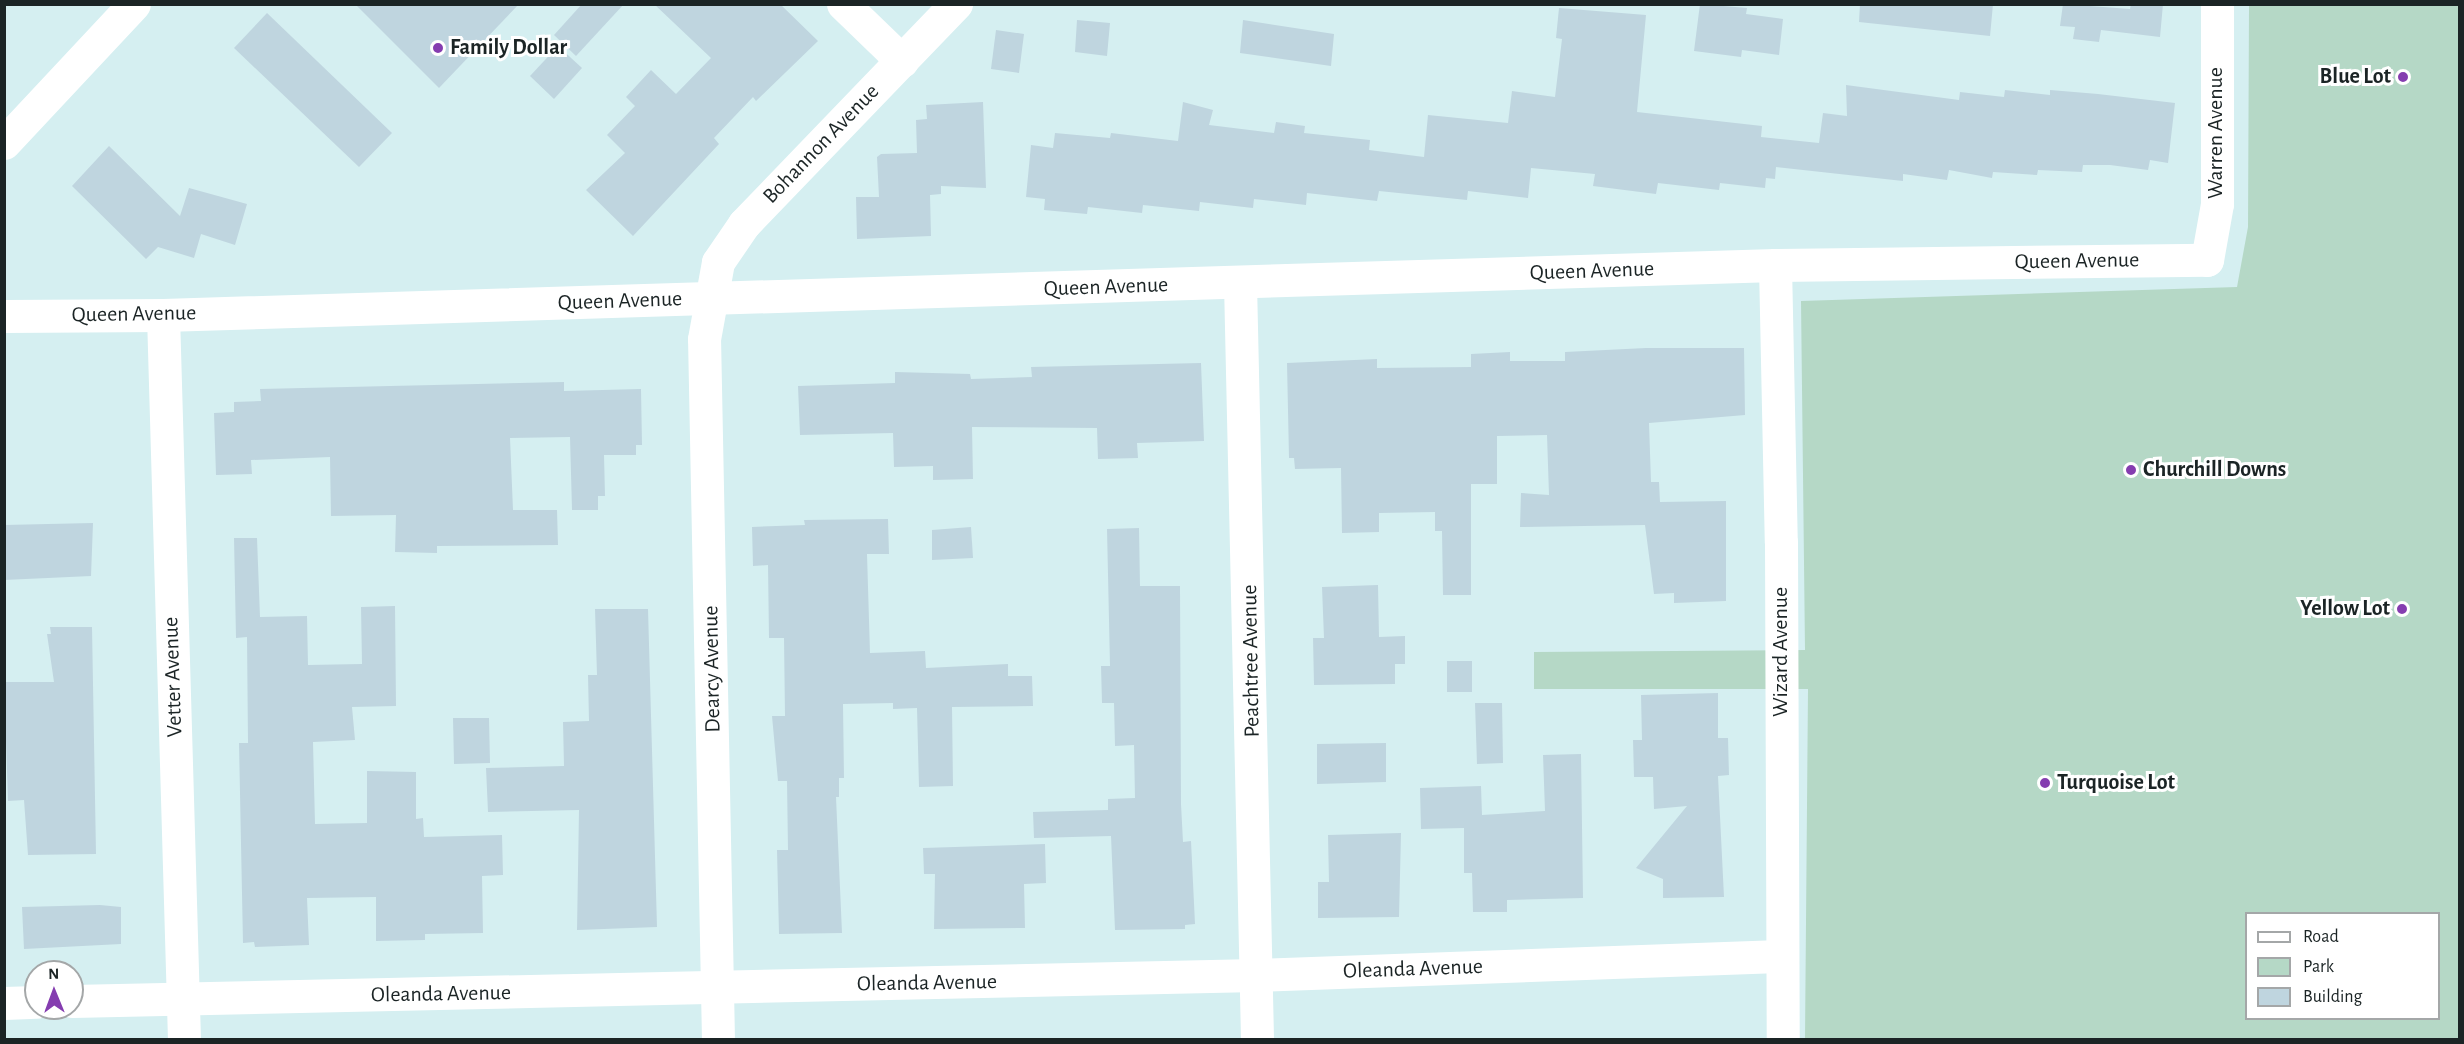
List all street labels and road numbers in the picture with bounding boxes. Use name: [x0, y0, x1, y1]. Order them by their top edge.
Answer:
street label: Warren Avenue: [2203, 67, 2229, 199]
street label: Bohannon Avenue: [757, 79, 885, 209]
street label: Queen Avenue: [2014, 247, 2140, 275]
street label: Queen Avenue: [1529, 256, 1655, 286]
street label: Queen Avenue: [1043, 272, 1169, 302]
street label: Queen Avenue: [557, 286, 683, 316]
street label: Queen Avenue: [71, 300, 197, 328]
street label: Peachtree Avenue: [1236, 584, 1266, 738]
street label: Wizard Avenue: [1768, 587, 1794, 717]
street label: Dearcy Avenue: [698, 605, 726, 733]
street label: Vetter Avenue: [158, 616, 188, 738]
street label: Oleanda Avenue: [1343, 953, 1483, 985]
street label: Oleanda Avenue: [857, 969, 997, 997]
street label: Oleanda Avenue: [371, 980, 511, 1008]

